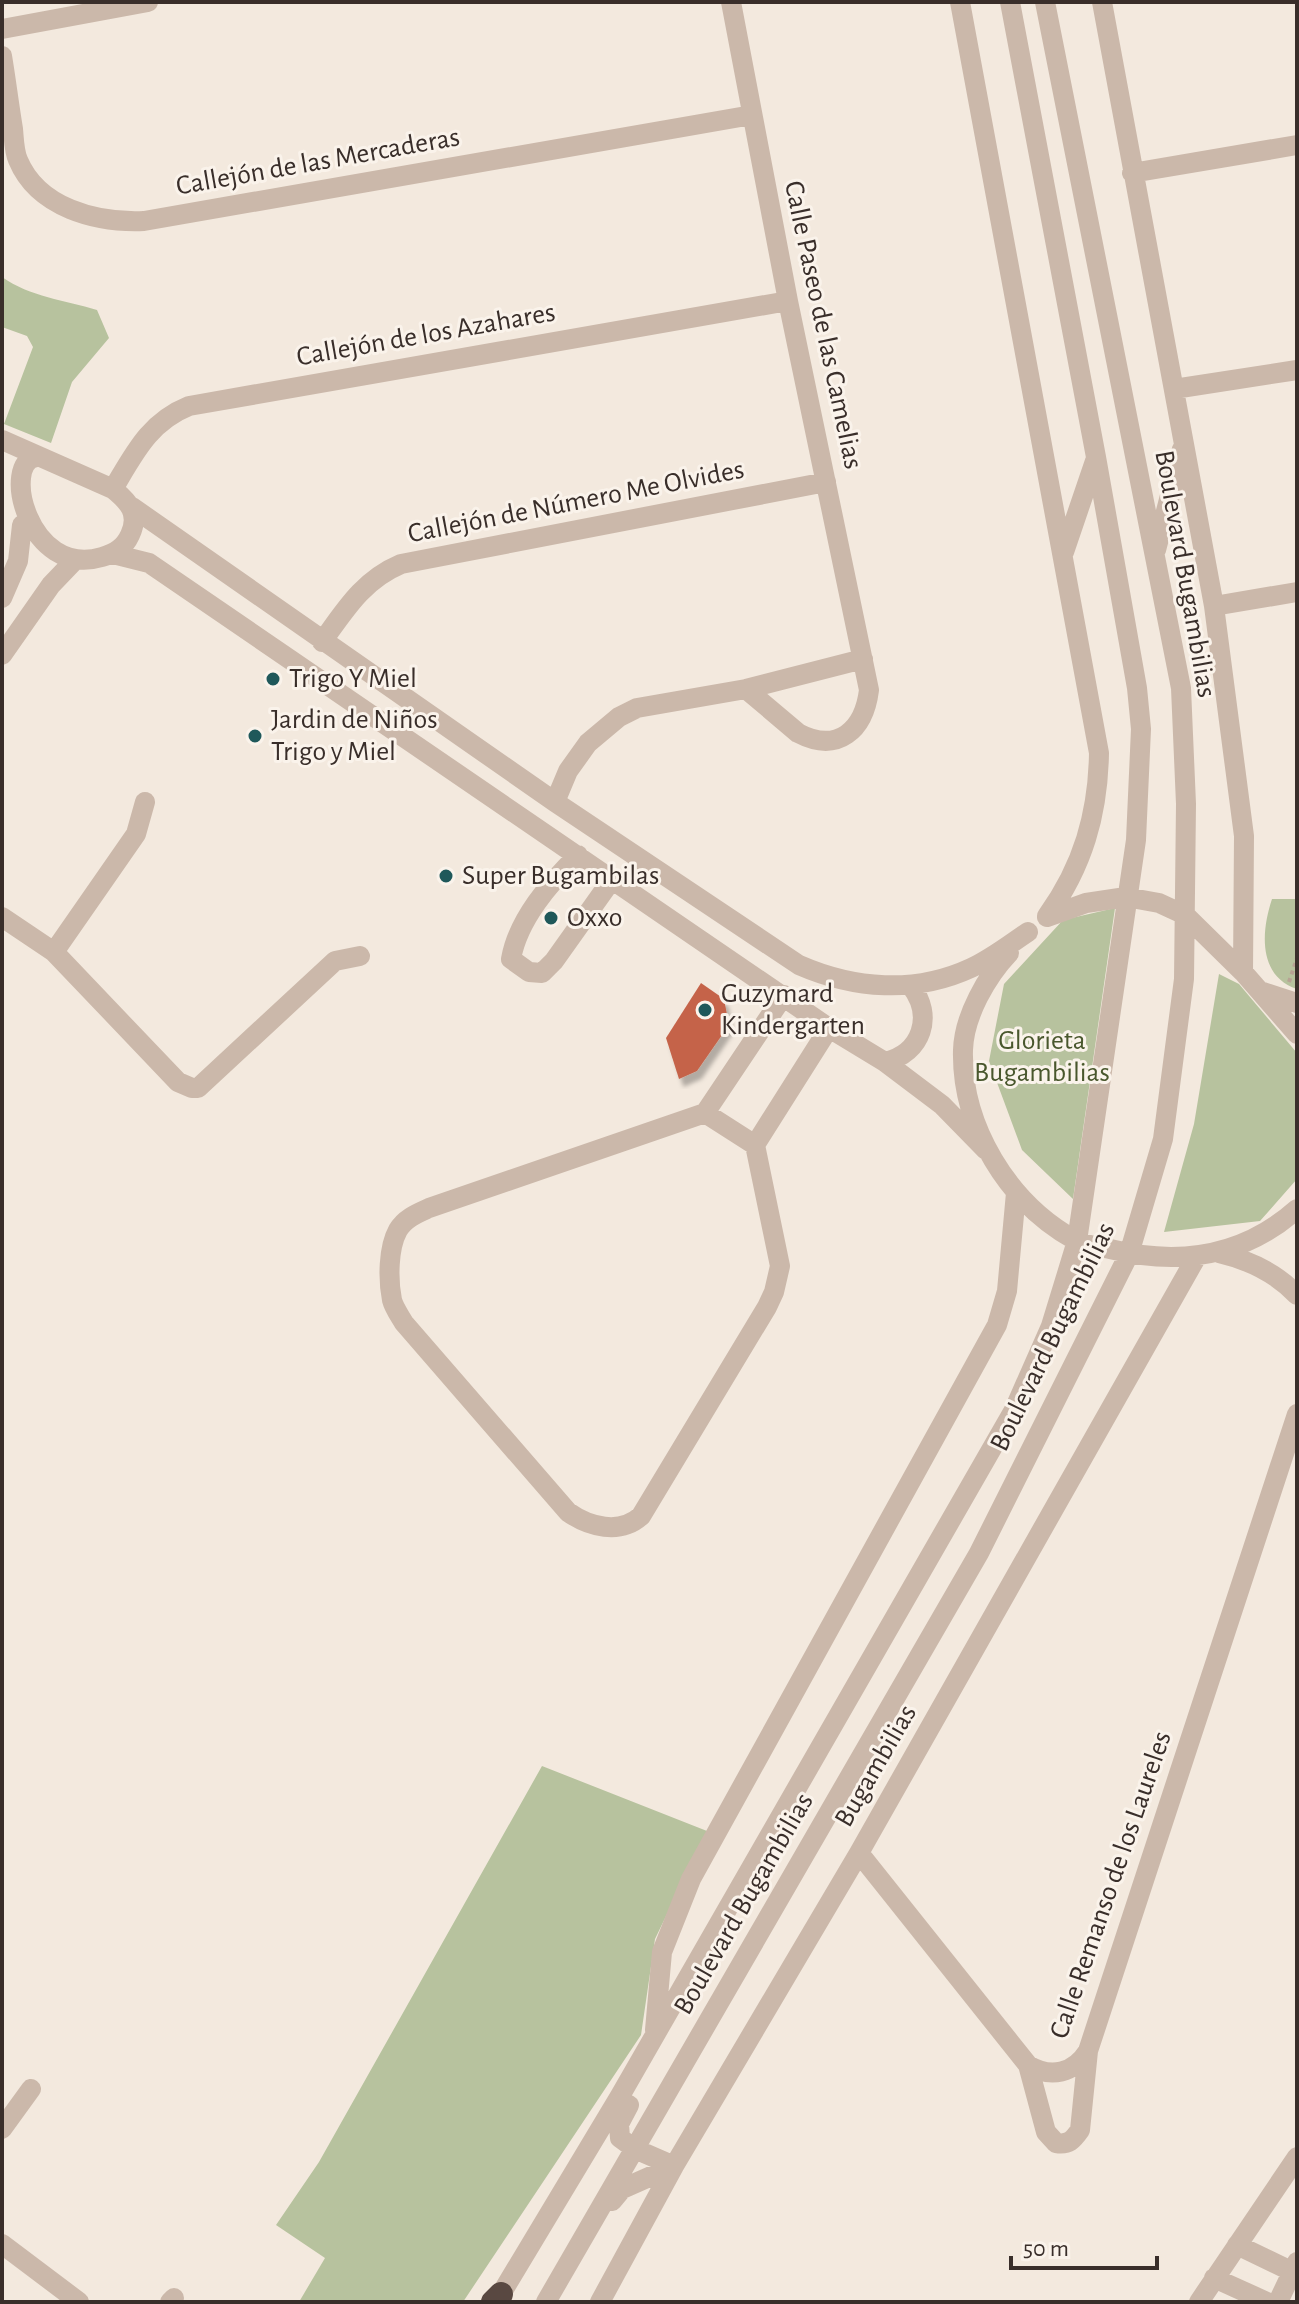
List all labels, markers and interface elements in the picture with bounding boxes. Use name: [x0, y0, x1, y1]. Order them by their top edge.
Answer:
street label: Callejón de las Mercaderas: [174, 123, 462, 201]
street label: Calle Paseo de las Camelias: [779, 178, 867, 472]
street label: Callejón de los Azahares: [295, 298, 557, 372]
street label: Boulevard Bugambilias: [1149, 448, 1221, 700]
street label: Callejón de Número Me Olvides: [406, 456, 746, 548]
place label: Trigo Y Miel: [289, 665, 417, 693]
marker: Trigo Y Miel: [264, 670, 282, 688]
place label: Jardin de Niños Trigo y Miel: [271, 706, 438, 766]
marker: Jardin de Niños Trigo y Miel: [246, 727, 264, 745]
place label: Super Bugambilas: [462, 862, 659, 890]
marker: Super Bugambilas: [437, 867, 455, 885]
place label: Oxxo: [567, 904, 622, 932]
marker: Oxxo: [542, 909, 560, 927]
place label: Guzymard Kindergarten: [721, 980, 865, 1040]
marker: Guzymard Kindergarten: [696, 1001, 714, 1019]
park label: Glorieta Bugambilias: [974, 1027, 1110, 1087]
street label: Boulevard Bugambilias: [985, 1218, 1121, 1456]
street label: Bugambilias: [830, 1700, 922, 1832]
street label: Calle Remanso de los Laureles: [1045, 1728, 1177, 2042]
street label: Boulevard Bugambilias: [669, 1788, 819, 2020]
scale bar: [1011, 2220, 1157, 2270]
text: 50 m: [1023, 2237, 1069, 2261]

